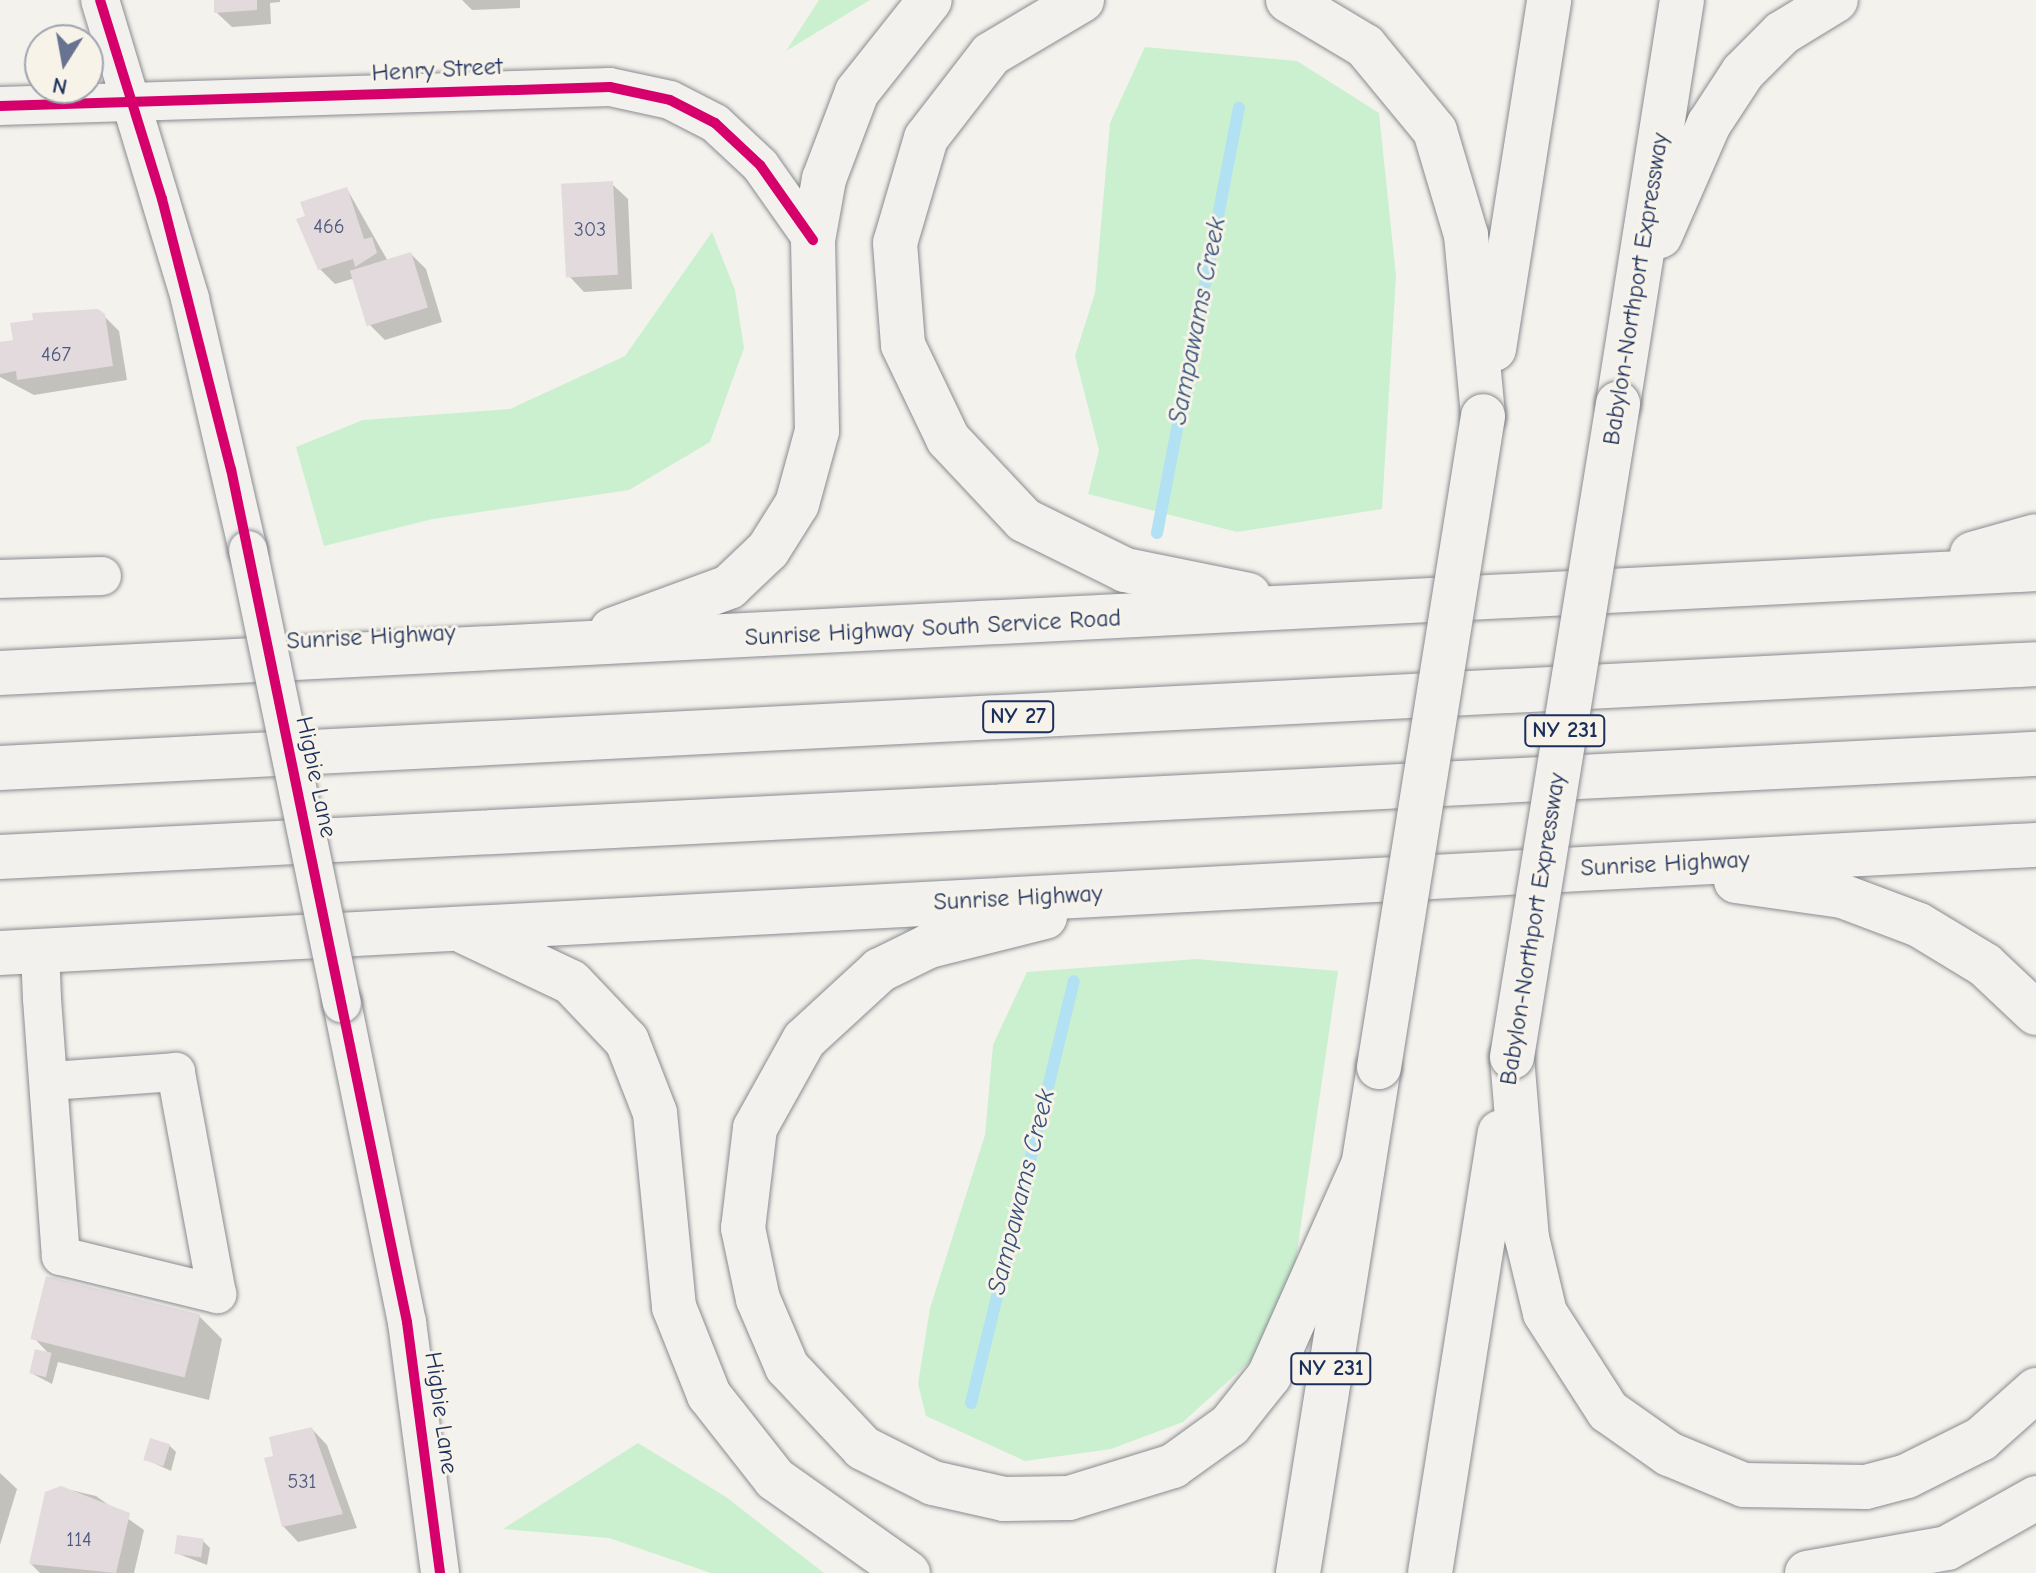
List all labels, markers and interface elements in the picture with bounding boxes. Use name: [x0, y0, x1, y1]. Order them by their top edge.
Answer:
north arrow: [24, 24, 104, 104]
street label: Henry Street: [371, 52, 503, 88]
text: N: [50, 71, 69, 100]
street label: Babylon-Northport Expressway: [1597, 131, 1675, 447]
house number: 466: [313, 214, 345, 238]
water label: Sampawams Creek: [1163, 215, 1233, 427]
house number: 303: [574, 217, 606, 241]
house number: 467: [41, 342, 71, 366]
street label: Sunrise Highway South Service Road: [744, 604, 1122, 652]
street label: Sunrise Highway: [286, 618, 456, 656]
road number: NY 27: [982, 699, 1054, 735]
road number: NY 231: [1523, 713, 1607, 749]
street label: Higbie Lane: [289, 714, 343, 840]
street label: Babylon-Northport Expressway: [1494, 771, 1572, 1087]
street label: Sunrise Highway: [1580, 845, 1750, 883]
street label: Sunrise Highway: [933, 879, 1103, 917]
water label: Sampawams Creek: [981, 1086, 1063, 1298]
street label: Higbie Lane: [418, 1350, 464, 1476]
road number: NY 231: [1289, 1351, 1373, 1387]
house number: 531: [288, 1469, 316, 1493]
house number: 114: [66, 1527, 92, 1551]

